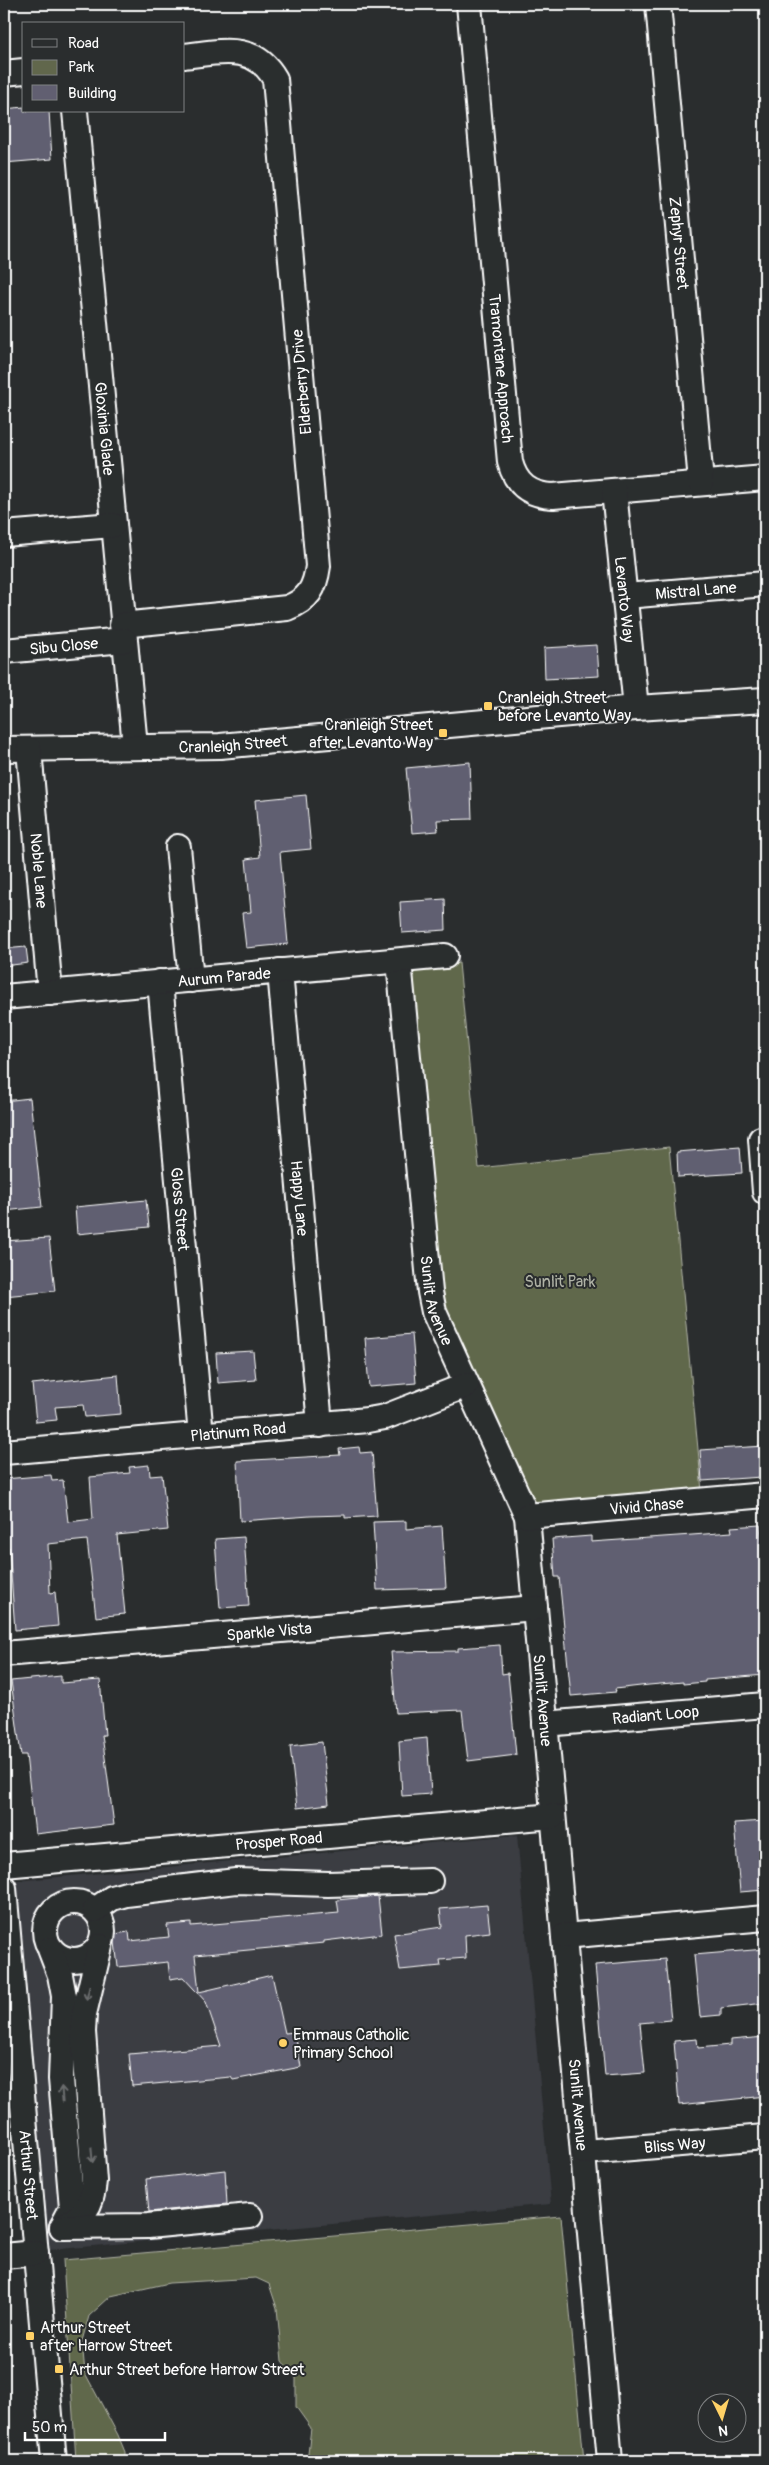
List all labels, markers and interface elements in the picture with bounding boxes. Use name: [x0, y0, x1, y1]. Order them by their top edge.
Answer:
legend: [22, 22, 185, 112]
text: Road: [68, 34, 99, 53]
text: Park: [68, 58, 95, 77]
text: Building: [68, 84, 116, 103]
street label: Zephyr Street: [664, 196, 693, 291]
street label: Tramontane Approach: [484, 293, 517, 444]
street label: Elderberry Drive: [287, 328, 317, 435]
street label: Gloxinia Glade: [90, 381, 118, 476]
street label: Levanto Way: [610, 556, 638, 644]
street label: Mistral Lane: [654, 578, 737, 604]
street label: Sibu Close: [29, 633, 99, 660]
place label: Cranleigh Street before Levanto Way: [498, 688, 631, 726]
marker: Cranleigh Street before Levanto Way: [482, 700, 494, 712]
place label: Cranleigh Street after Levanto Way: [309, 715, 434, 753]
marker: Cranleigh Street after Levanto Way: [437, 727, 449, 739]
street label: Cranleigh Street: [178, 731, 289, 758]
street label: Noble Lane: [25, 832, 52, 909]
street label: Aurum Parade: [177, 963, 272, 992]
street label: Happy Lane: [286, 1159, 312, 1237]
street label: Gloss Street: [166, 1166, 193, 1252]
street label: Sunlit Avenue: [416, 1255, 457, 1349]
park label: Sunlit Park: [524, 1272, 596, 1292]
street label: Platinum Road: [189, 1418, 287, 1447]
street label: Vivid Chase: [609, 1493, 685, 1520]
street label: Sparkle Vista: [226, 1618, 313, 1646]
street label: Sunlit Avenue: [528, 1653, 556, 1747]
street label: Radiant Loop: [611, 1702, 700, 1729]
street label: Prosper Road: [235, 1828, 323, 1855]
one-way arrow: [83, 1985, 92, 2001]
place label: Emmaus Catholic Primary School: [293, 2025, 410, 2063]
marker: Emmaus Catholic Primary School: [277, 2037, 289, 2049]
street label: Sunlit Avenue: [564, 2058, 592, 2152]
one-way arrow: [58, 2086, 67, 2102]
street label: Arthur Street: [14, 2129, 42, 2222]
street label: Bliss Way: [643, 2133, 706, 2158]
one-way arrow: [87, 2147, 96, 2163]
place label: Arthur Street after Harrow Street: [40, 2318, 173, 2356]
marker: Arthur Street after Harrow Street: [24, 2330, 36, 2342]
place label: Arthur Street before Harrow Street: [69, 2360, 305, 2380]
marker: Arthur Street before Harrow Street: [53, 2363, 65, 2375]
north arrow: [696, 2392, 746, 2442]
scale bar: [25, 2410, 165, 2442]
text: 50 m: [32, 2418, 67, 2437]
text: N: [718, 2422, 729, 2439]

